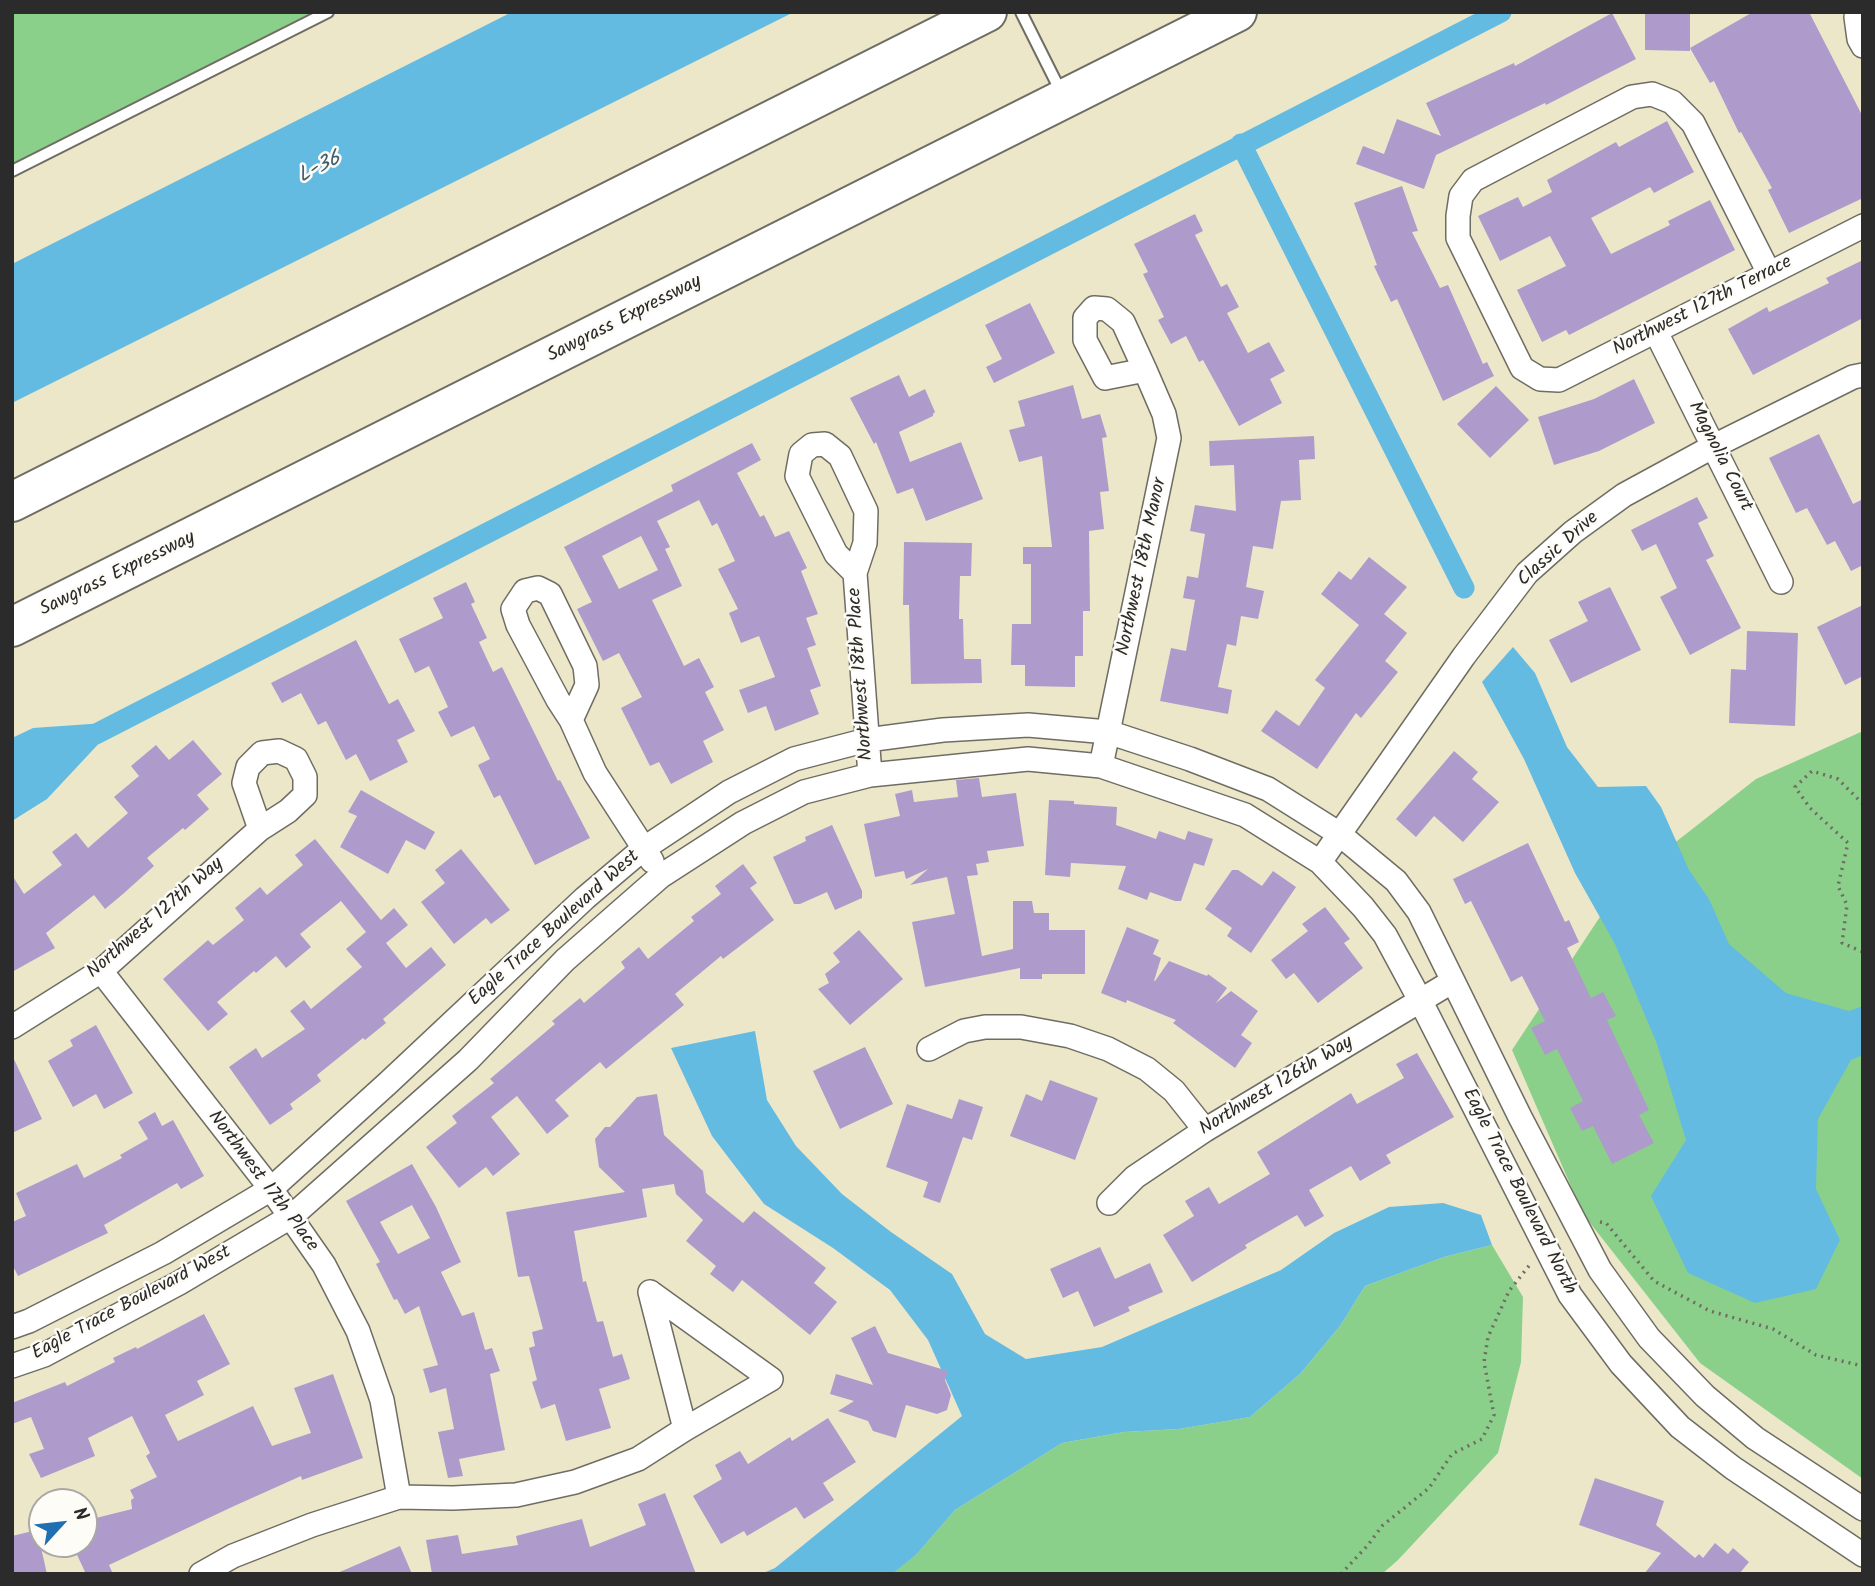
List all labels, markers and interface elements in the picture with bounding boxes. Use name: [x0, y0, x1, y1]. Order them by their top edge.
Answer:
water label: L-36: [294, 148, 346, 190]
street label: Northwest 127th Terrace: [1610, 252, 1796, 362]
street label: Sawgrass Expressway: [544, 271, 706, 369]
street label: Magnolia Court: [1682, 398, 1756, 516]
street label: Northwest 18th Manor: [1113, 476, 1173, 658]
street label: Classic Drive: [1514, 508, 1604, 592]
street label: Sawgrass Expressway: [37, 528, 199, 622]
street label: Northwest 18th Place: [845, 587, 879, 761]
street label: Eagle Trace Boulevard West: [465, 846, 645, 1012]
street label: Northwest 127th Way: [83, 854, 229, 984]
street label: Northwest 126th Way: [1196, 1032, 1358, 1142]
street label: Eagle Trace Boulevard North: [1456, 1085, 1580, 1299]
street label: Northwest 17th Place: [202, 1107, 322, 1257]
street label: Eagle Trace Boulevard West: [29, 1242, 235, 1366]
north arrow: [28, 1488, 98, 1558]
text: N: [64, 1502, 96, 1527]

